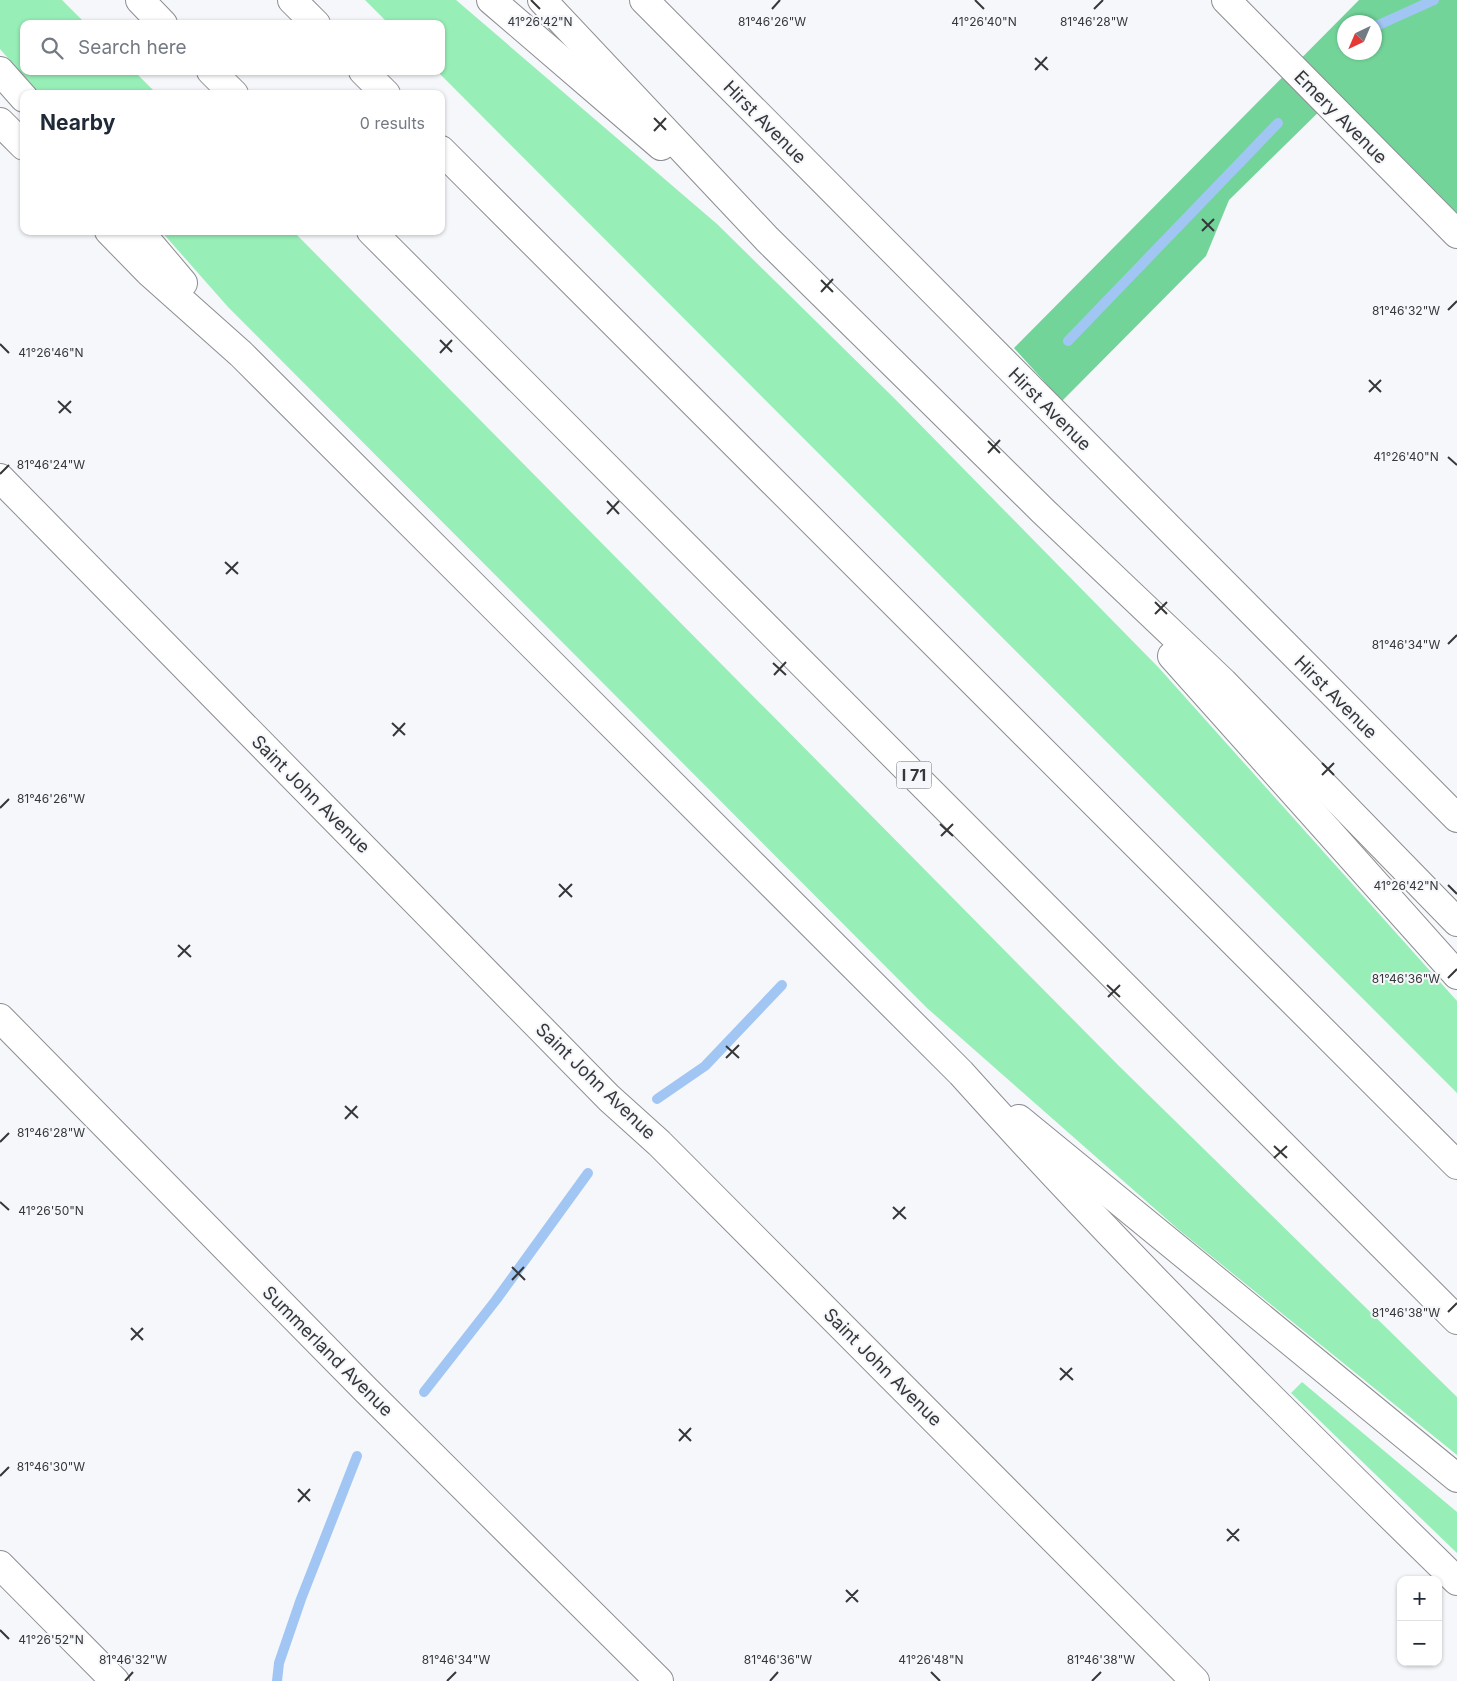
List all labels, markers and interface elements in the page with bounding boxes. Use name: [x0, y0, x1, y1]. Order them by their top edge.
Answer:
text: 41°26'42"N: [507, 14, 573, 29]
text: 81°46'26"W: [738, 14, 806, 29]
text: 41°26'40"N: [951, 14, 1017, 29]
text: 81°46'28"W: [1060, 14, 1128, 29]
north arrow: [1337, 15, 1382, 60]
search box: [20, 20, 445, 75]
icon: search: [38, 34, 66, 62]
text: Search here: [78, 36, 187, 59]
street label: Emery Avenue: [1290, 66, 1392, 168]
street label: Hirst Avenue: [719, 76, 811, 168]
text: Nearby: [40, 110, 115, 135]
text: 0 results: [360, 113, 425, 133]
text: 81°46'32"W: [1372, 303, 1440, 318]
text: 41°26'46"N: [18, 345, 84, 360]
street label: Hirst Avenue: [1004, 363, 1096, 455]
text: 41°26'40"N: [1373, 449, 1439, 464]
text: 81°46'24"W: [17, 457, 85, 472]
text: 81°46'34"W: [1372, 637, 1440, 652]
street label: Hirst Avenue: [1290, 651, 1382, 743]
street label: Saint John Avenue: [248, 731, 374, 857]
road number: I 71: [896, 762, 932, 788]
text: 81°46'26"W: [17, 791, 85, 806]
text: 41°26'42"N: [1373, 878, 1439, 893]
text: 81°46'36"W: [1372, 971, 1440, 986]
street label: Saint John Avenue: [532, 1018, 660, 1144]
text: 81°46'28"W: [17, 1125, 85, 1140]
text: 41°26'50"N: [18, 1203, 84, 1218]
street label: Summerland Avenue: [258, 1281, 398, 1421]
street label: Saint John Avenue: [820, 1304, 946, 1430]
text: 81°46'38"W: [1372, 1305, 1440, 1320]
text: 81°46'30"W: [17, 1459, 85, 1474]
map controls: [1397, 1576, 1442, 1666]
button: +: [1397, 1576, 1442, 1621]
button: −: [1397, 1621, 1442, 1666]
text: 41°26'52"N: [18, 1632, 84, 1647]
text: 81°46'32"W: [99, 1652, 167, 1667]
text: 81°46'34"W: [422, 1652, 490, 1667]
text: 81°46'36"W: [744, 1652, 812, 1667]
text: 41°26'48"N: [898, 1652, 964, 1667]
text: 81°46'38"W: [1067, 1652, 1135, 1667]

